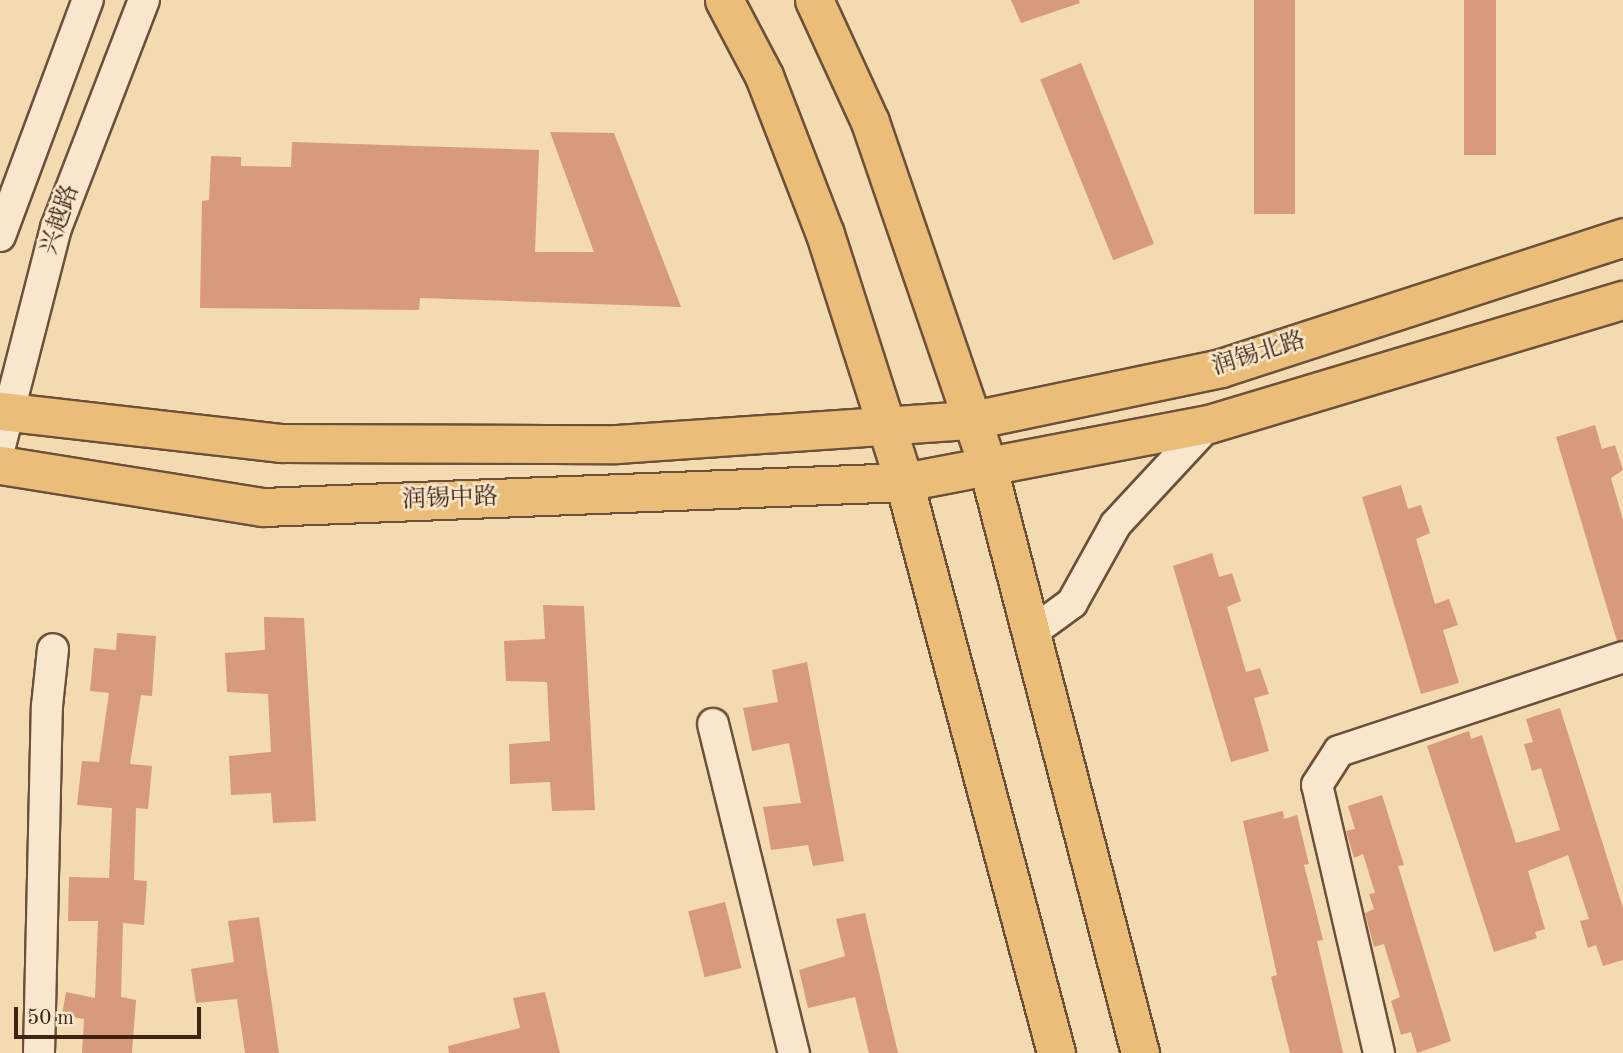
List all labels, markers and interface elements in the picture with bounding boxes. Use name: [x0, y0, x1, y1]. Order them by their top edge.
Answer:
street label: 兴越路: [36, 181, 86, 259]
street label: 润锡北路: [1209, 327, 1309, 383]
street label: 润锡中路: [402, 484, 498, 516]
scale bar: [18, 993, 205, 1038]
text: 50 m: [27, 1008, 74, 1029]

